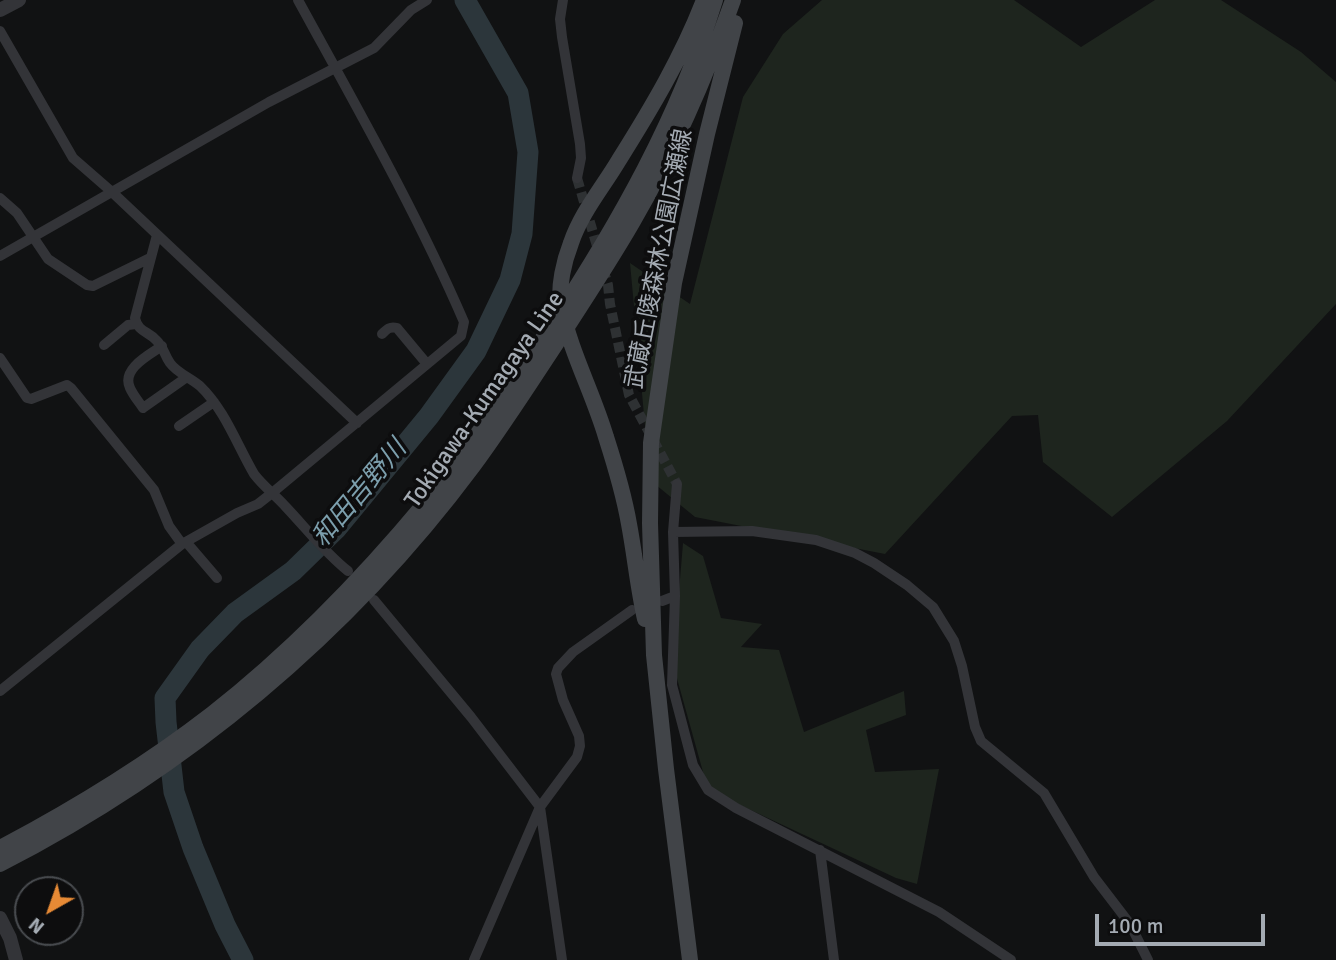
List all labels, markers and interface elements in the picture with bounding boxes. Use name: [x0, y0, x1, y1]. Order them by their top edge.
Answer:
street label: 武蔵丘陵森林公園広瀬線: [621, 127, 699, 391]
street label: Tokigawa-Kumagaya Line: [399, 286, 571, 514]
water label: 和田吉野川: [306, 434, 414, 554]
north arrow: [14, 876, 84, 946]
scale bar: [1098, 900, 1268, 944]
text: N: [24, 912, 50, 939]
text: 100 m: [1108, 913, 1163, 939]

